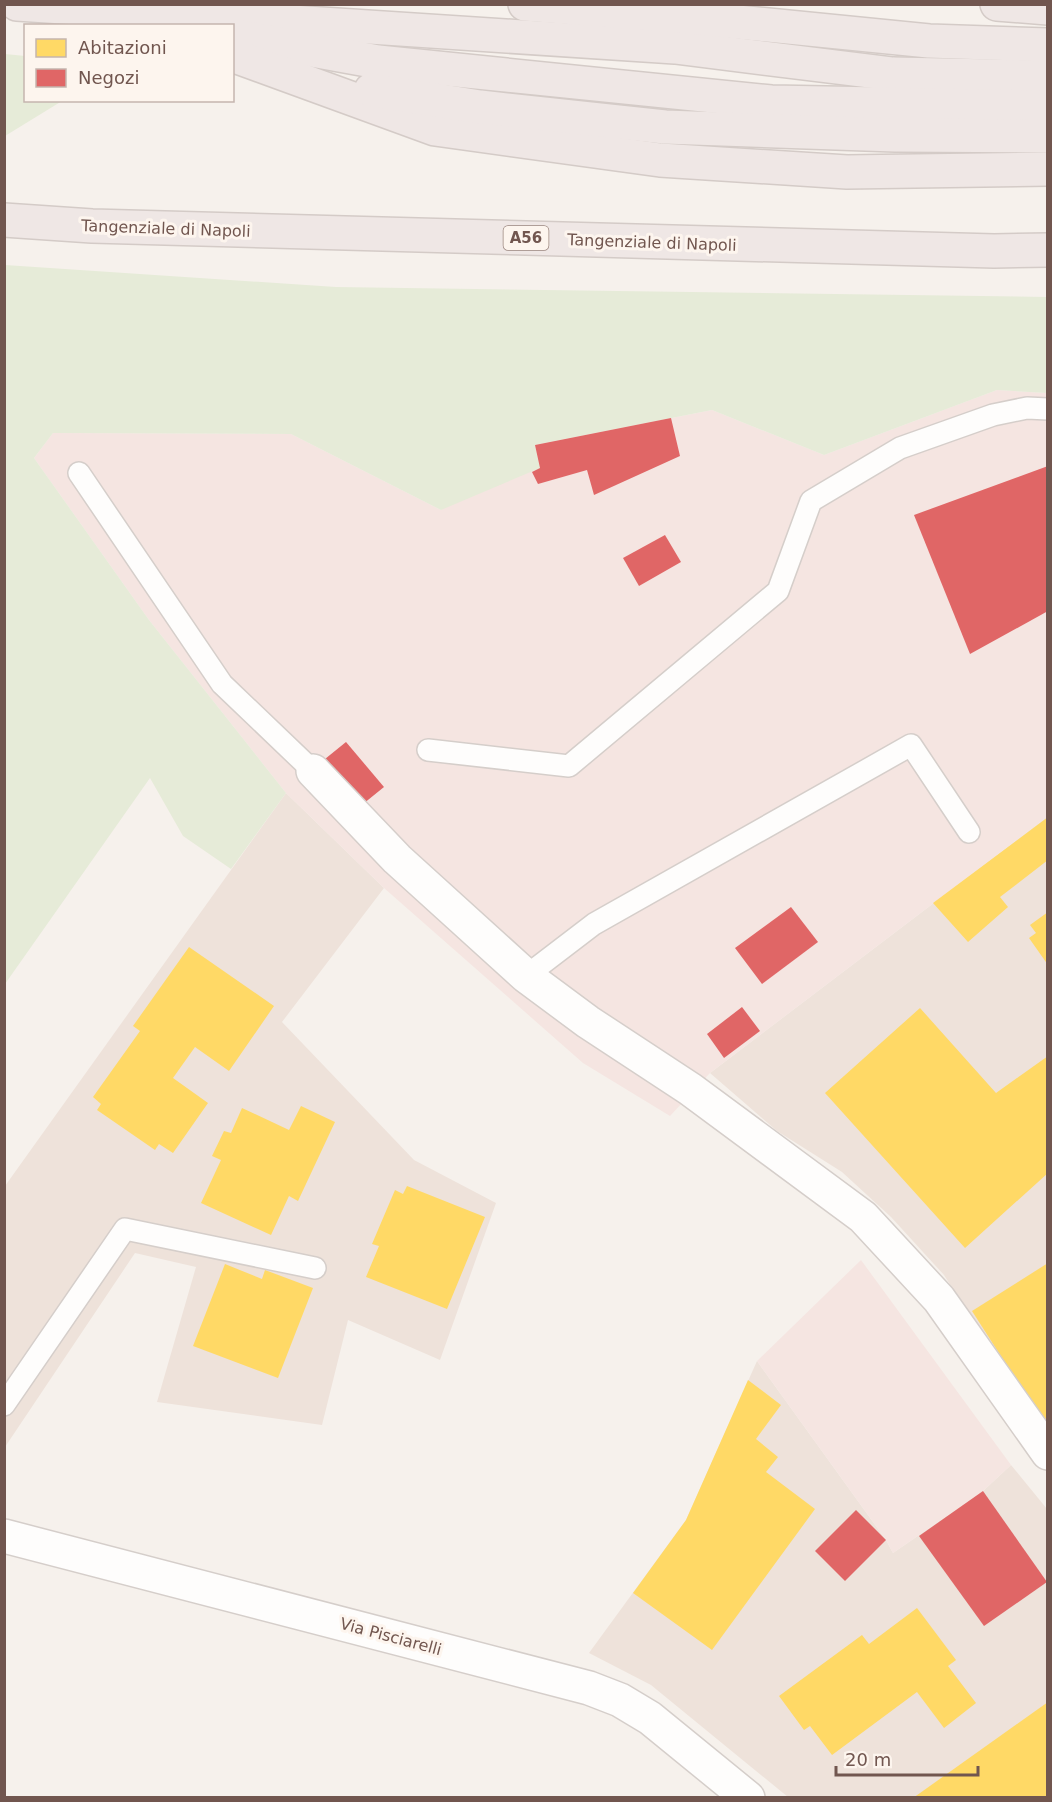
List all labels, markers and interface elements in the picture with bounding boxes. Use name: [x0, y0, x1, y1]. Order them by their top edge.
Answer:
legend: [24, 24, 234, 102]
text: Abitazioni: [78, 37, 167, 58]
text: Negozi: [78, 67, 139, 88]
street label: Tangenziale di Napoli: [80, 216, 251, 241]
road number: A56: [504, 226, 548, 250]
street label: Tangenziale di Napoli: [566, 230, 737, 255]
street label: Via Pisciarelli: [338, 1614, 444, 1659]
scale bar: [836, 1739, 978, 1777]
text: 20 m: [845, 1749, 891, 1770]

